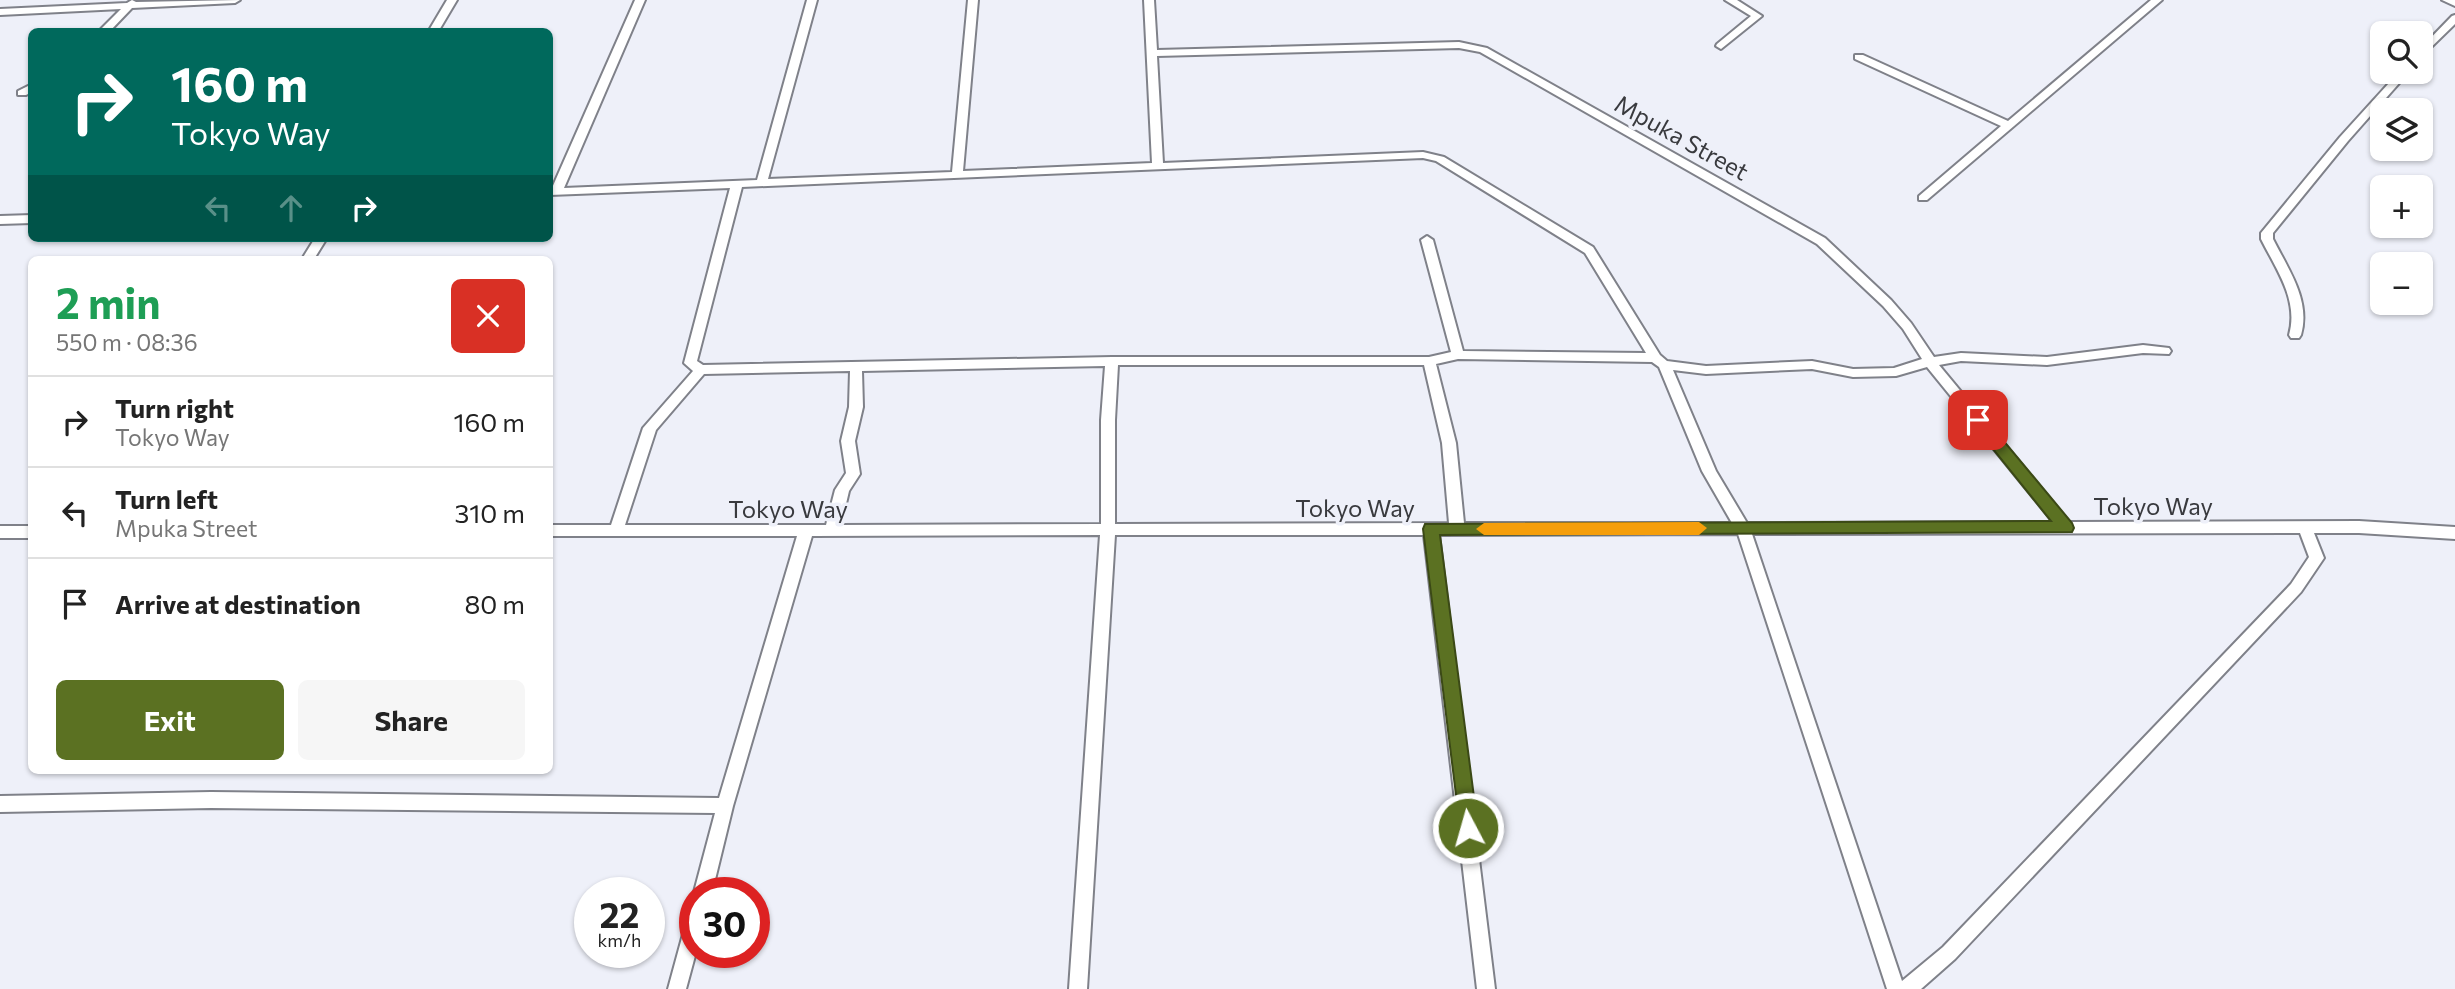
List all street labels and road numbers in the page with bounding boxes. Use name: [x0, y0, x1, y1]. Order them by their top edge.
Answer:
street label: Mpuka Street: [1610, 88, 1754, 186]
street label: Tokyo Way: [2093, 491, 2213, 520]
street label: Tokyo Way: [1295, 493, 1415, 522]
street label: Tokyo Way: [728, 494, 848, 523]

